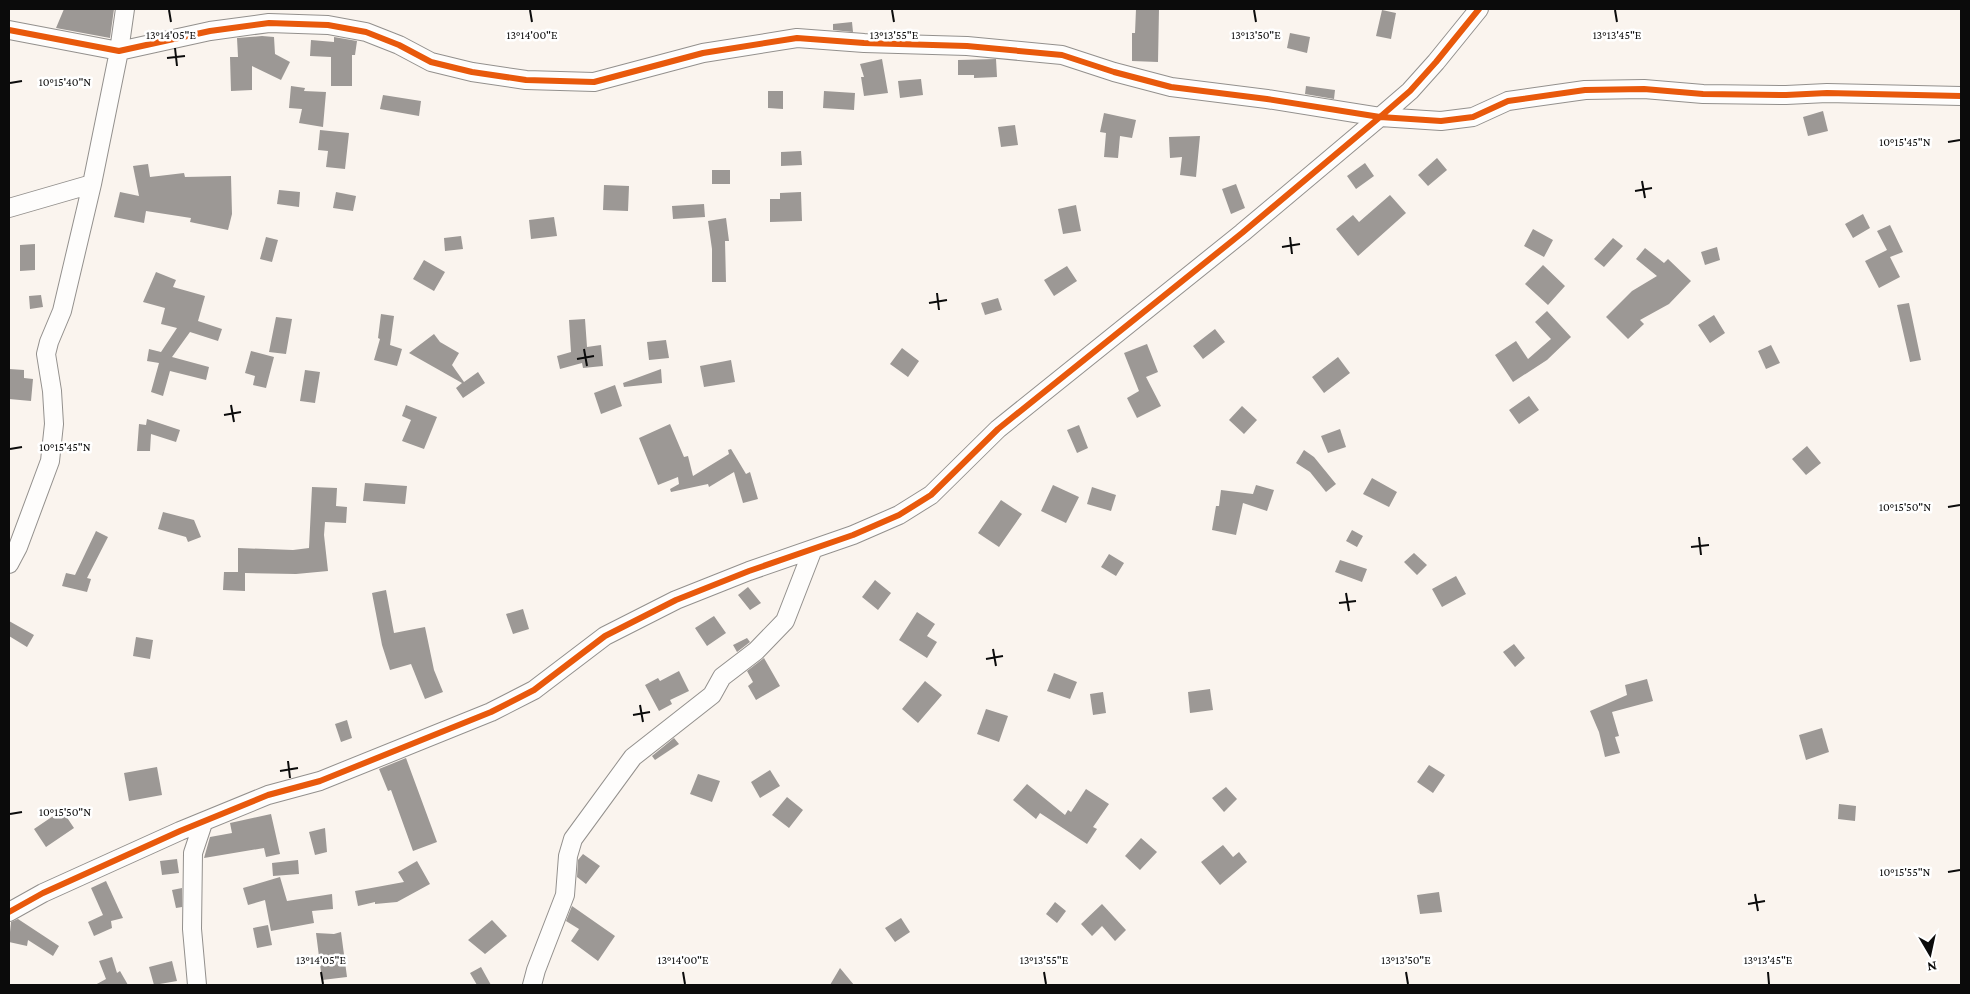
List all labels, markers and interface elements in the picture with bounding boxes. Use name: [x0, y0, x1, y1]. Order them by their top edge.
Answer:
text: 13°14'05"E: [146, 28, 197, 42]
text: 13°14'00"E: [506, 28, 558, 42]
text: 13°13'55"E: [870, 28, 919, 42]
text: 13°13'50"E: [1231, 28, 1281, 42]
text: 13°13'45"E: [1593, 28, 1642, 42]
text: 10°15'40"N: [39, 75, 91, 89]
text: 10°15'45"N: [1879, 135, 1931, 149]
text: 10°15'45"N: [39, 440, 91, 454]
text: 10°15'50"N: [1879, 500, 1931, 514]
text: 10°15'50"N: [39, 805, 91, 819]
text: 10°15'55"N: [1879, 865, 1931, 879]
north arrow: [1905, 929, 1955, 979]
text: 13°14'05"E: [296, 953, 347, 967]
text: 13°14'00"E: [657, 953, 709, 967]
text: 13°13'55"E: [1020, 953, 1069, 967]
text: 13°13'50"E: [1381, 953, 1431, 967]
text: 13°13'45"E: [1744, 953, 1793, 967]
text: N: [1926, 958, 1938, 976]

